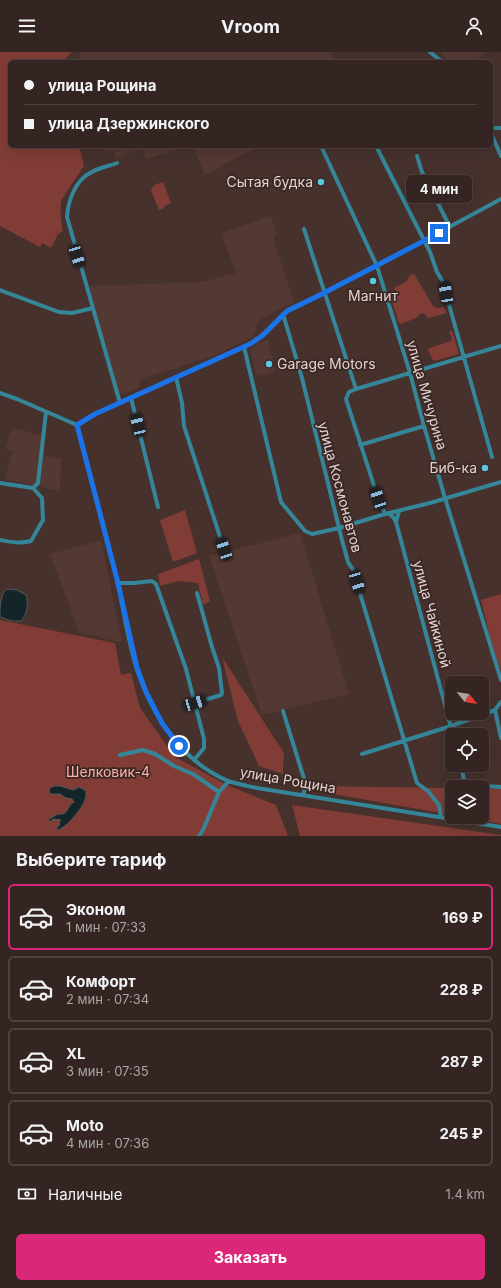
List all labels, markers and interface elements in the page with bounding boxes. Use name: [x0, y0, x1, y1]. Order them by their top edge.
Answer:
icon: menu: [16, 15, 38, 37]
icon: person: [463, 15, 485, 37]
text: Vroom: [221, 16, 280, 37]
text: улица Рощина: [48, 76, 156, 95]
text: улица Дзержинского: [48, 114, 209, 133]
place label: Сытая будка: [227, 173, 313, 190]
callout: 4 мин: [406, 175, 472, 203]
marker: Сытая будка: [316, 177, 326, 187]
text: 4 мин: [420, 181, 458, 197]
route end: [430, 224, 448, 242]
car: [68, 243, 86, 269]
marker: Магнит: [368, 276, 378, 286]
car: [438, 280, 454, 306]
place label: Магнит: [348, 287, 398, 304]
street label: улица Мичурина: [404, 338, 451, 452]
place label: Garage Motors: [277, 355, 376, 372]
marker: Garage Motors: [264, 359, 274, 369]
car: [129, 412, 147, 438]
street label: улица Космонавтов: [315, 420, 366, 554]
place label: Биб-ка: [429, 459, 477, 476]
marker: Биб-ка: [480, 463, 490, 473]
car: [369, 485, 387, 511]
car: [215, 536, 233, 562]
street label: улица Чайкиной: [410, 558, 455, 669]
car: [348, 569, 366, 595]
north arrow: [445, 676, 489, 720]
map controls: [445, 676, 489, 824]
car: [182, 694, 208, 712]
button: locate: [445, 728, 489, 772]
route start: [170, 737, 188, 755]
park label: Шелковик-4: [66, 763, 150, 780]
street label: улица Рощина: [239, 763, 337, 796]
button: layers: [445, 780, 489, 824]
text: Выберите тариф: [16, 849, 167, 870]
icon: car: [18, 899, 54, 935]
text: Эконом: [66, 900, 125, 919]
text: 169 ₽: [442, 908, 483, 927]
text: 1 мин · 07:33: [66, 919, 146, 935]
icon: car: [18, 971, 54, 1007]
text: Комфорт: [66, 972, 136, 991]
text: 228 ₽: [440, 980, 483, 999]
text: 2 мин · 07:34: [66, 991, 149, 1007]
icon: car: [18, 1043, 54, 1079]
text: XL: [66, 1044, 86, 1063]
text: 287 ₽: [440, 1052, 483, 1071]
text: 3 мин · 07:35: [66, 1063, 149, 1079]
icon: car: [18, 1115, 54, 1151]
text: Moto: [66, 1116, 104, 1135]
text: 245 ₽: [439, 1124, 483, 1143]
text: 4 мин · 07:36: [66, 1135, 149, 1151]
icon: cash: [16, 1183, 38, 1205]
text: Наличные: [48, 1185, 122, 1204]
text: 1.4 km: [445, 1186, 485, 1202]
button: Заказать: [16, 1234, 485, 1280]

